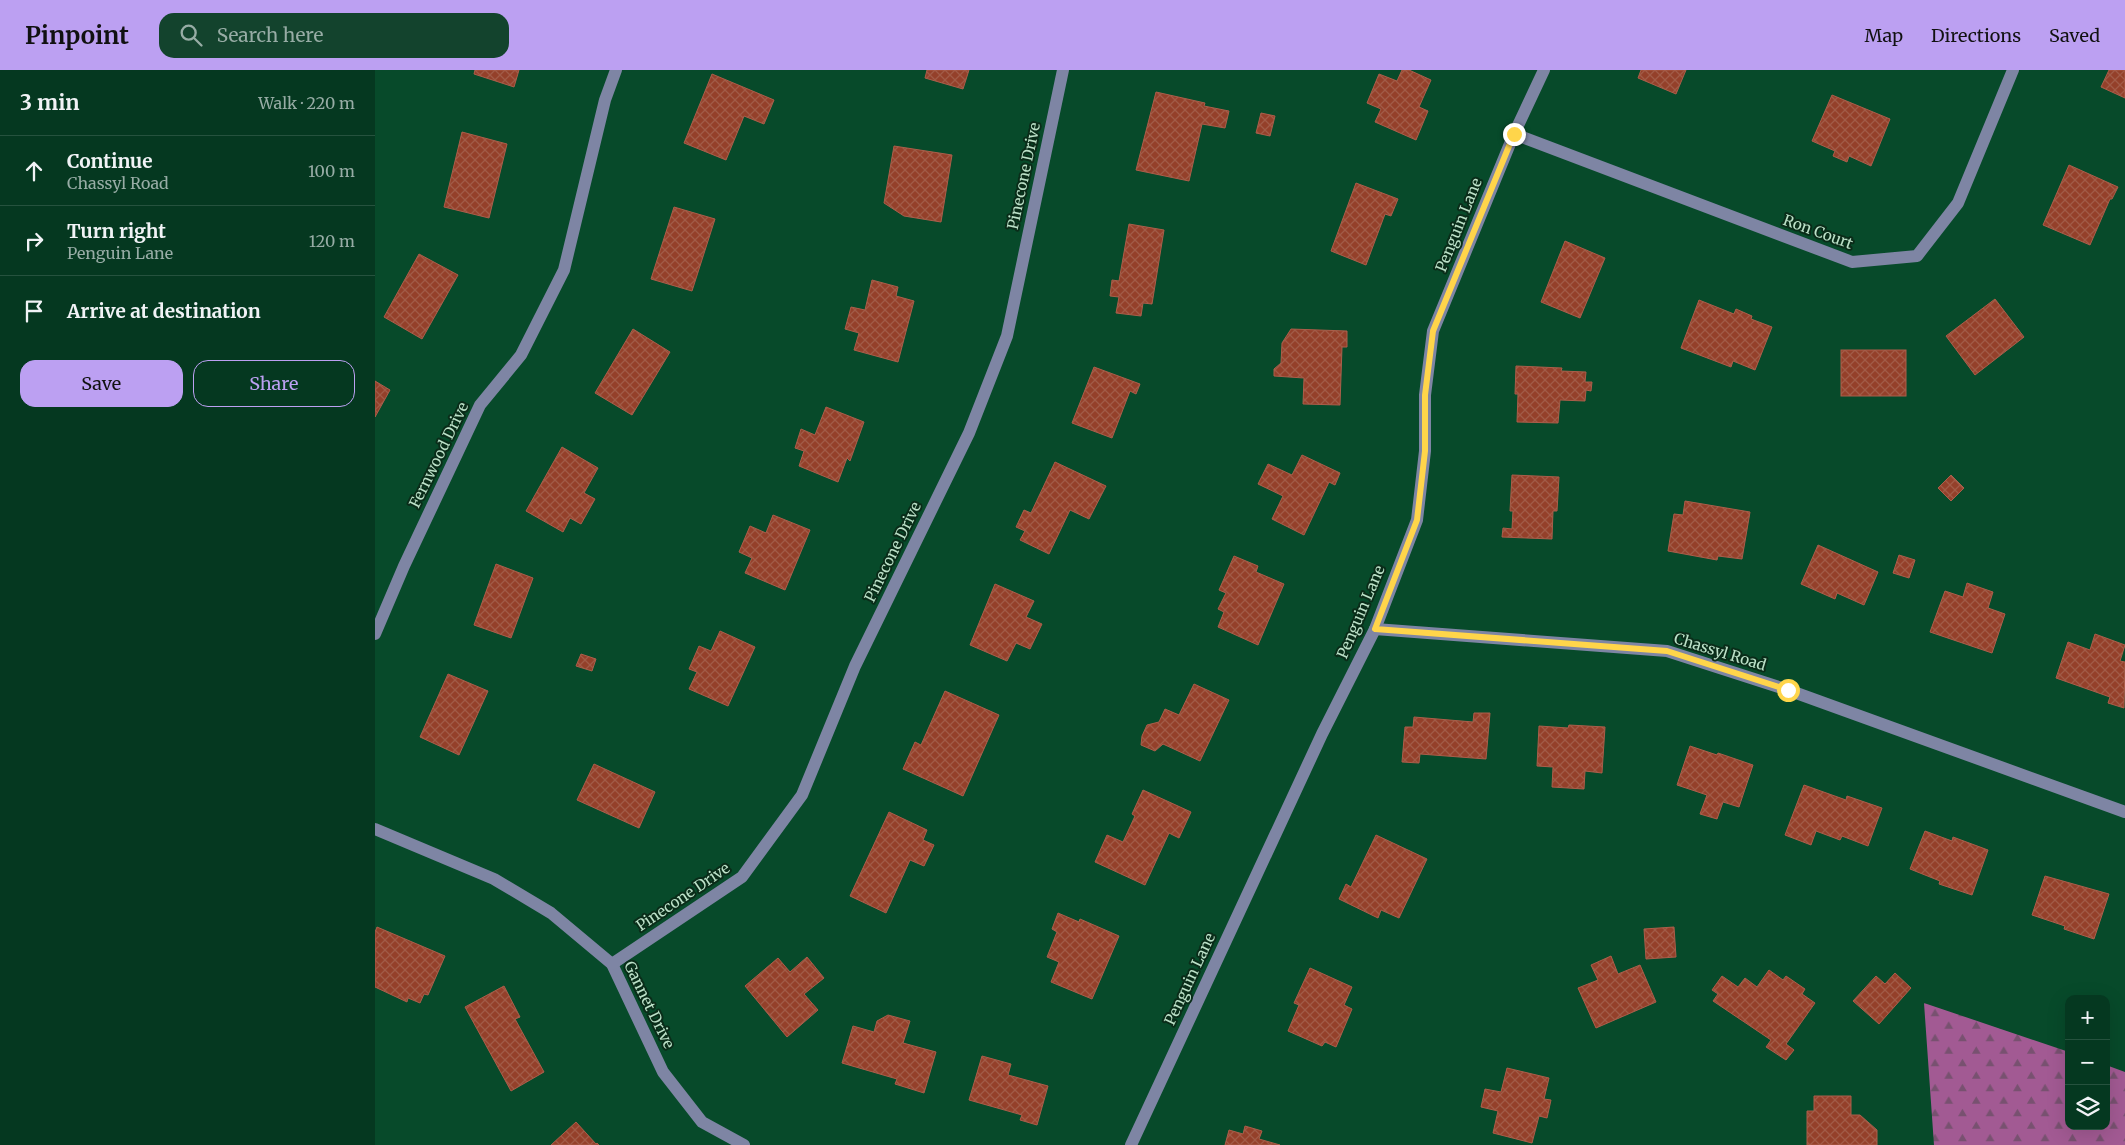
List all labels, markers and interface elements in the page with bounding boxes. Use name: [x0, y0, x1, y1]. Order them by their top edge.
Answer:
search box: [159, 13, 509, 58]
text: Pinpoint: [25, 20, 129, 51]
icon: search: [177, 21, 205, 49]
text: Search here: [217, 23, 323, 47]
text: Map: [1865, 24, 1903, 47]
text: Directions: [1931, 24, 2021, 47]
text: Saved: [2049, 24, 2100, 47]
text: 3 min: [20, 89, 79, 116]
text: Walk · 220 m: [258, 93, 355, 113]
street label: Pinecone Drive: [1003, 120, 1044, 231]
route end: [1503, 123, 1526, 146]
text: Continue: [67, 149, 153, 173]
icon: ahead: [20, 157, 48, 185]
text: 100 m: [308, 161, 355, 181]
text: Chassyl Road: [67, 173, 169, 193]
street label: Penguin Lane: [1431, 175, 1486, 274]
street label: Ron Court: [1781, 210, 1856, 253]
text: Turn right: [67, 219, 166, 243]
icon: right: [20, 227, 48, 255]
text: 120 m: [309, 231, 355, 251]
text: Penguin Lane: [67, 243, 173, 263]
icon: arrive: [20, 297, 48, 325]
text: Arrive at destination: [67, 299, 261, 323]
button: Save: [20, 360, 183, 407]
button: Share: [193, 360, 355, 407]
street label: Fernwood Drive: [405, 399, 472, 511]
street label: Pinecone Drive: [860, 499, 925, 605]
street label: Penguin Lane: [1332, 562, 1389, 661]
street label: Chassyl Road: [1672, 628, 1769, 675]
route start: [1777, 679, 1800, 702]
street label: Pinecone Drive: [632, 858, 733, 935]
street label: Penguin Lane: [1160, 930, 1219, 1028]
street label: Gannet Drive: [620, 958, 679, 1052]
map controls: [2065, 995, 2110, 1130]
button: +: [2065, 995, 2110, 1040]
button: −: [2065, 1040, 2110, 1085]
button: layers: [2065, 1085, 2110, 1130]

